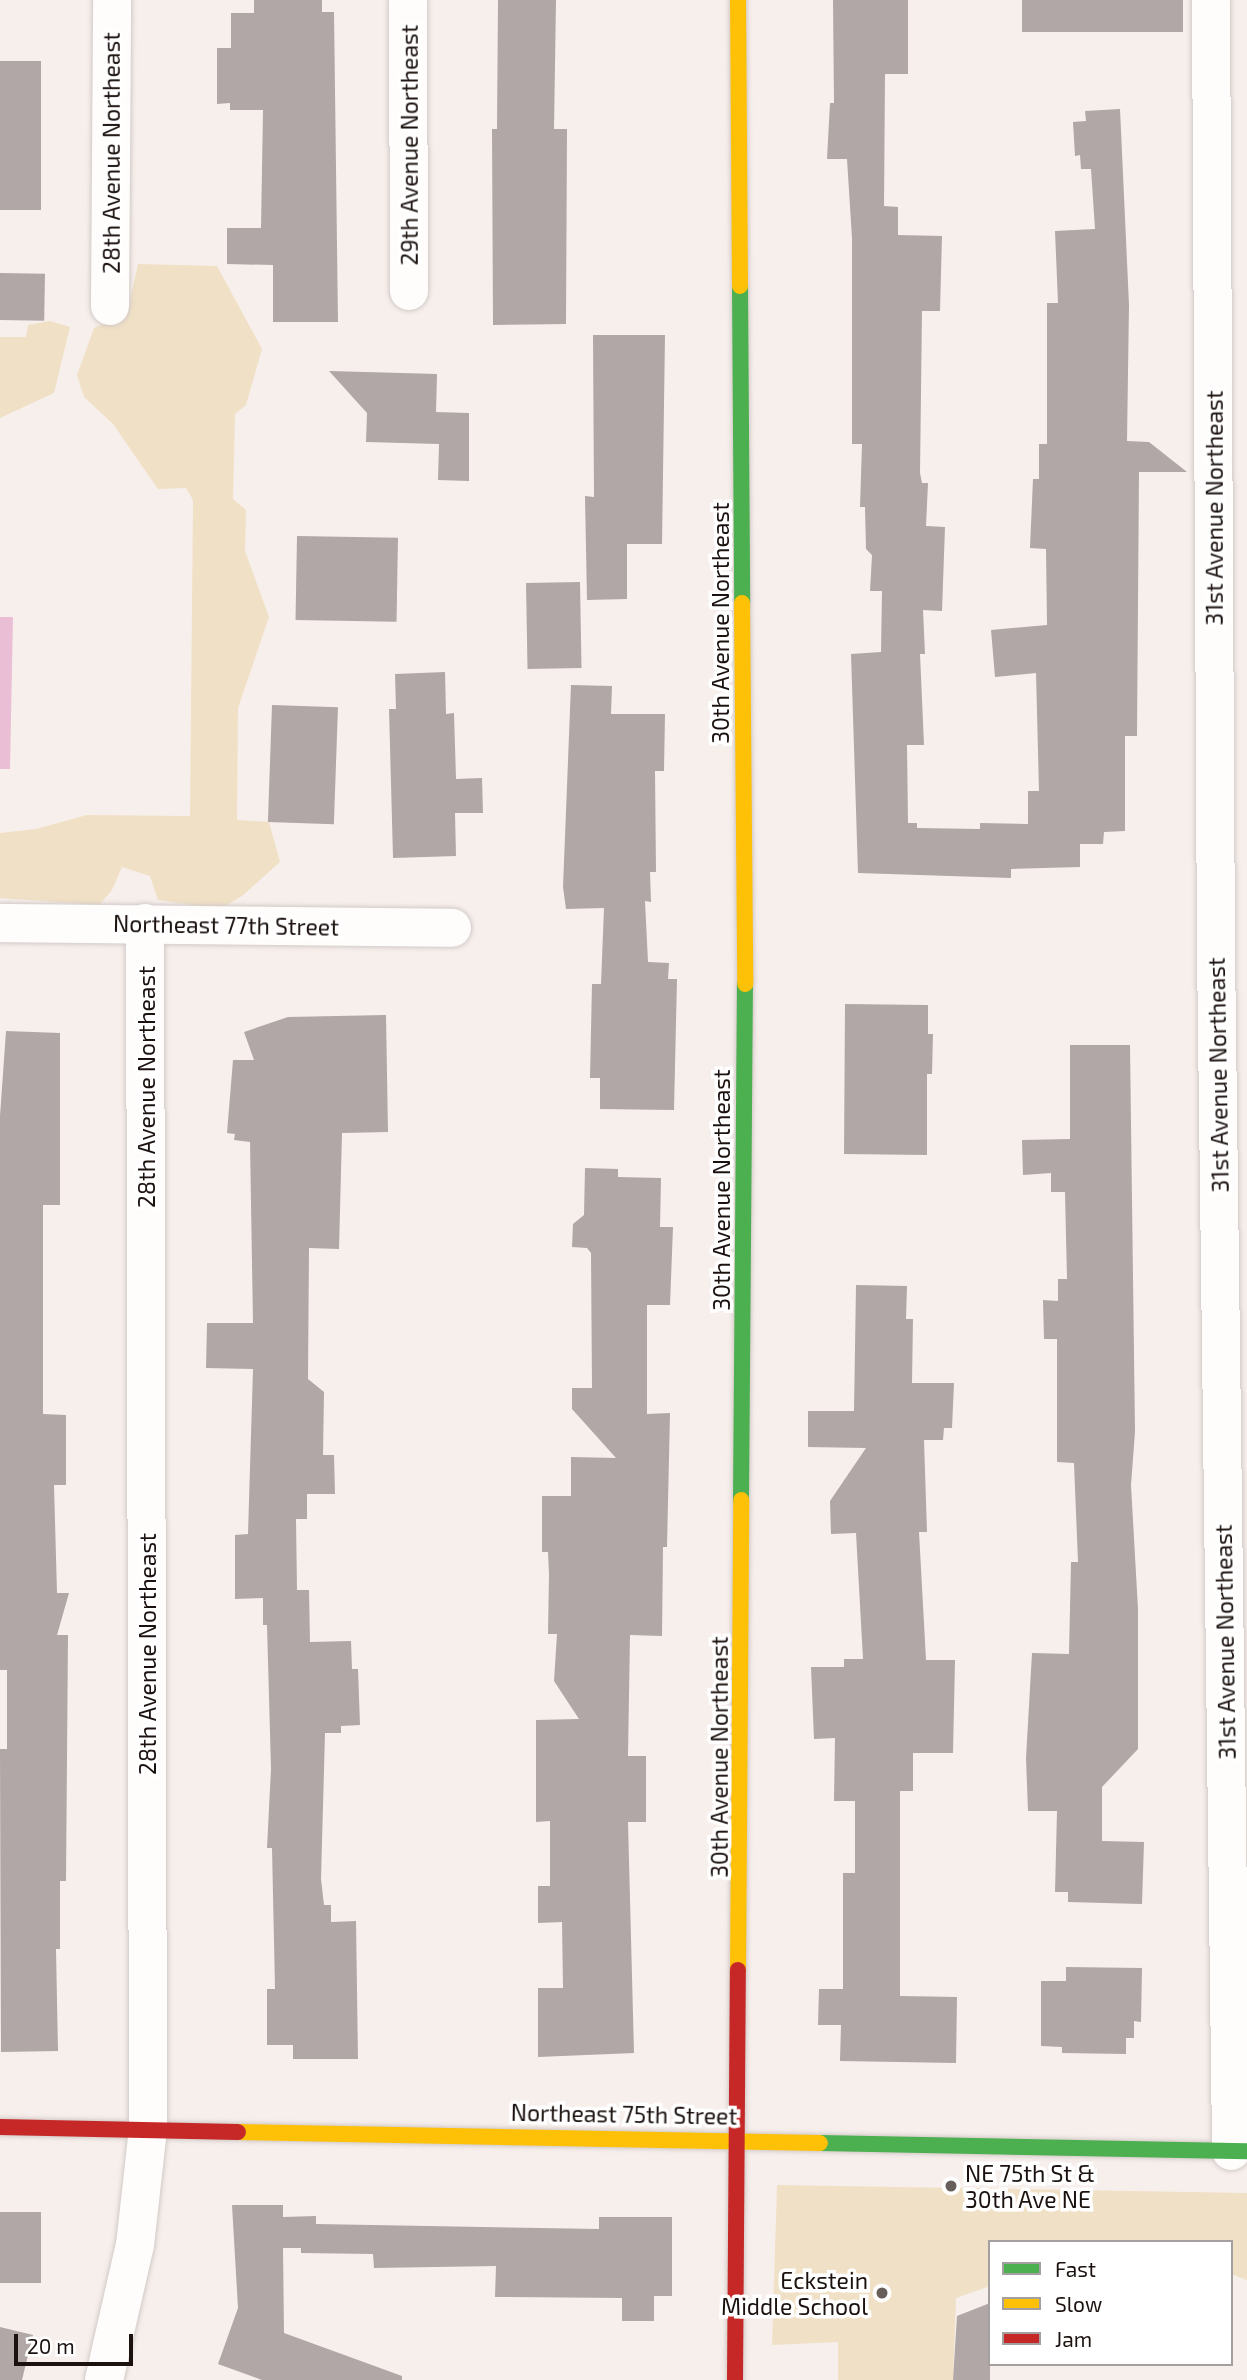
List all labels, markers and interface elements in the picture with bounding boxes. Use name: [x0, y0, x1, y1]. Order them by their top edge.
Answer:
street label: 29th Avenue Northeast: [395, 24, 423, 266]
street label: 28th Avenue Northeast: [97, 32, 125, 274]
street label: 31st Avenue Northeast: [1200, 390, 1228, 626]
street label: 30th Avenue Northeast: [706, 502, 734, 744]
street label: Northeast 77th Street: [113, 909, 339, 941]
street label: 31st Avenue Northeast: [1202, 957, 1234, 1193]
street label: 28th Avenue Northeast: [132, 966, 160, 1208]
street label: 30th Avenue Northeast: [707, 1069, 735, 1311]
street label: 31st Avenue Northeast: [1209, 1524, 1241, 1760]
street label: 28th Avenue Northeast: [133, 1533, 161, 1775]
street label: 30th Avenue Northeast: [705, 1636, 733, 1878]
street label: Northeast 75th Street: [511, 2098, 737, 2130]
place label: NE 75th St & 30th Ave NE: [965, 2159, 1095, 2213]
marker: NE 75th St & 30th Ave NE: [943, 2178, 959, 2194]
legend: [988, 2240, 1233, 2366]
text: Fast: [1055, 2256, 1096, 2281]
place label: Eckstein Middle School: [721, 2266, 868, 2320]
marker: Eckstein Middle School: [874, 2285, 890, 2301]
text: Slow: [1055, 2291, 1102, 2316]
scale bar: [18, 2320, 136, 2364]
text: Jam: [1055, 2326, 1092, 2351]
text: 20 m: [27, 2333, 75, 2358]

